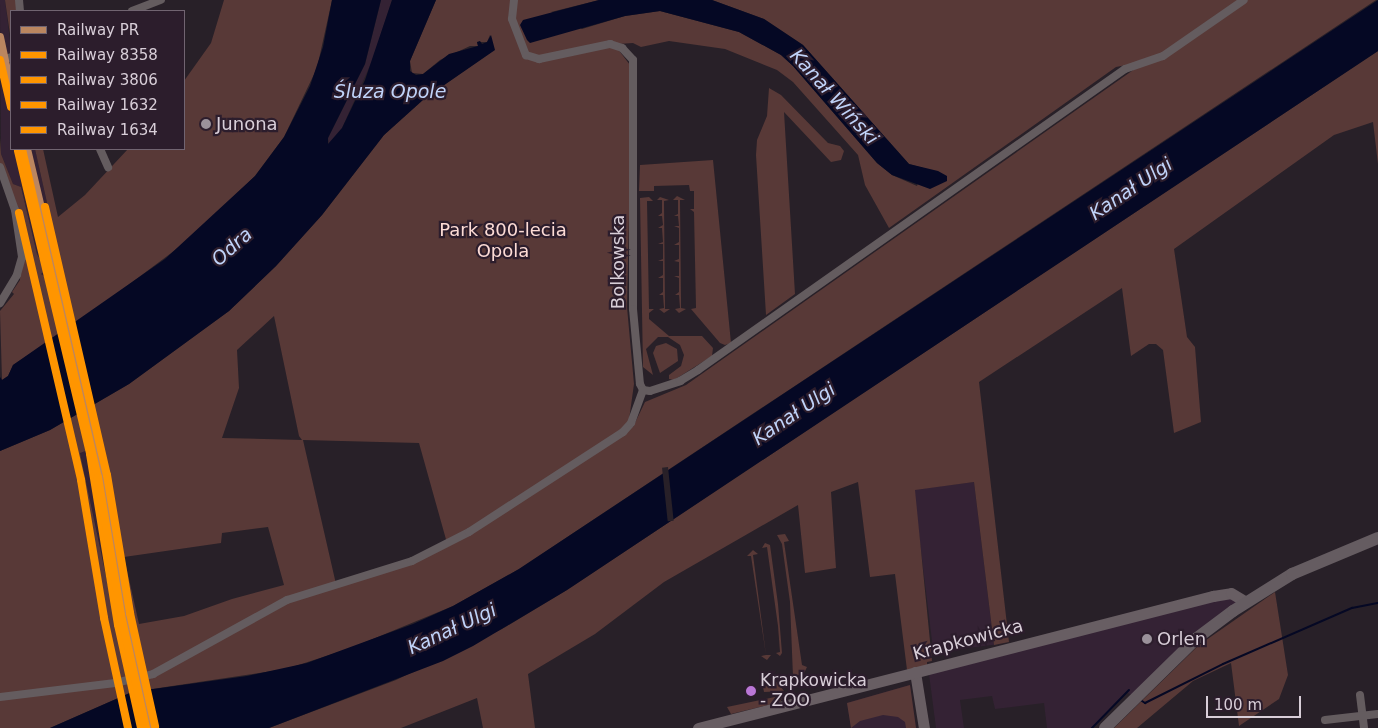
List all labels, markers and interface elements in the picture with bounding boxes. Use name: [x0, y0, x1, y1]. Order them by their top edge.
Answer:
legend: [10, 10, 185, 150]
text: Railway PR: [57, 21, 139, 39]
water label: Kanał Wiński: [785, 44, 883, 150]
text: Railway 8358: [57, 46, 158, 64]
text: Railway 3806: [57, 71, 158, 89]
water label: Śluza Opole: [334, 81, 446, 103]
text: Railway 1632: [57, 96, 158, 114]
place label: Junona: [216, 113, 278, 135]
marker: Junona: [200, 118, 212, 130]
text: Railway 1634: [57, 121, 158, 139]
water label: Kanał Ulgi: [1085, 153, 1177, 225]
street label: Bolkowska: [607, 215, 629, 309]
park label: Park 800-lecia Opola: [439, 220, 567, 262]
water label: Odra: [207, 223, 257, 271]
water label: Kanał Ulgi: [748, 378, 840, 450]
water label: Kanał Ulgi: [404, 599, 500, 659]
street label: Krapkowicka: [911, 615, 1025, 665]
place label: Orlen: [1157, 628, 1206, 650]
marker: Orlen: [1141, 633, 1153, 645]
place label: Krapkowicka - ZOO: [760, 671, 867, 711]
marker: Krapkowicka - ZOO: [746, 686, 756, 696]
scale bar: [1208, 686, 1303, 718]
text: 100 m: [1214, 696, 1262, 714]

